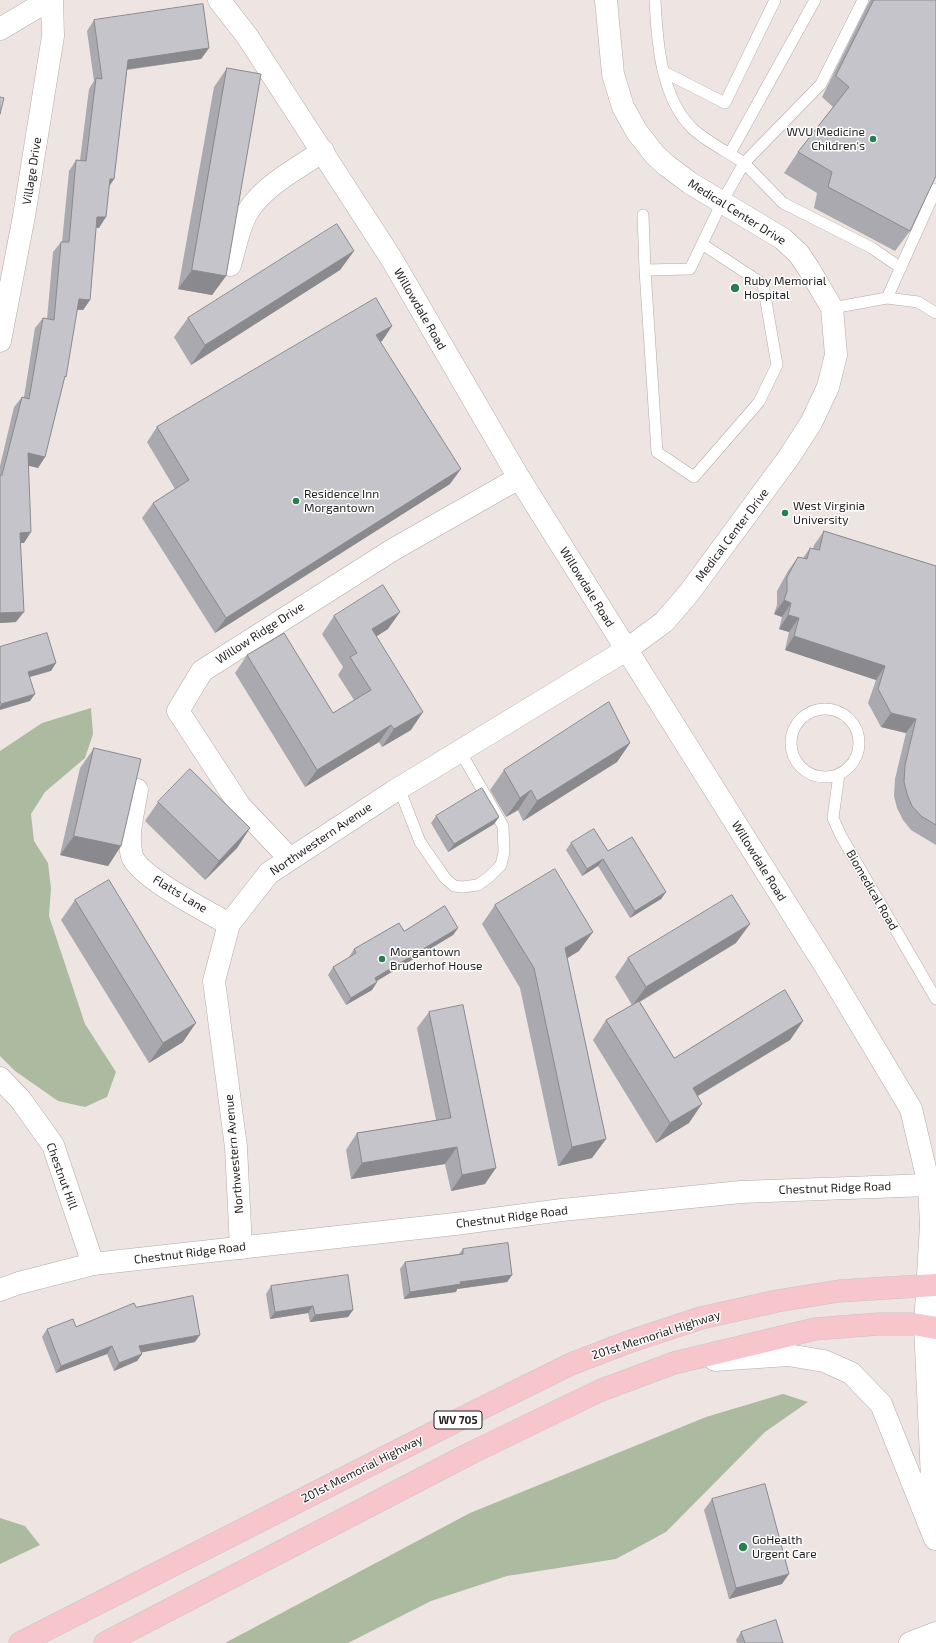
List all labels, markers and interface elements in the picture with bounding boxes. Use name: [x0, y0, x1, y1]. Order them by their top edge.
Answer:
place label: WVU Medicine Children's: [787, 125, 865, 153]
marker: WVU Medicine Children's: [868, 134, 878, 144]
street label: Village Drive: [20, 136, 44, 206]
street label: Medical Center Drive: [685, 176, 789, 248]
street label: Willowdale Road: [391, 266, 449, 352]
place label: Ruby Memorial Hospital: [744, 274, 826, 302]
marker: Ruby Memorial Hospital: [729, 282, 741, 294]
street label: Medical Center Drive: [692, 486, 772, 584]
place label: Residence Inn Morgantown: [304, 487, 379, 515]
marker: Residence Inn Morgantown: [291, 496, 301, 506]
place label: West Virginia University: [793, 499, 865, 527]
marker: West Virginia University: [780, 508, 790, 518]
street label: Willowdale Road: [557, 544, 617, 630]
street label: Willow Ridge Drive: [213, 599, 307, 667]
street label: Northwestern Avenue: [267, 800, 375, 878]
street label: Willowdale Road: [729, 818, 789, 904]
street label: Biomedical Road: [843, 847, 901, 933]
street label: Flatts Lane: [150, 872, 210, 916]
place label: Morgantown Bruderhof House: [390, 945, 482, 973]
marker: Morgantown Bruderhof House: [377, 954, 387, 964]
street label: Northwestern Avenue: [222, 1094, 246, 1214]
street label: Chestnut Hill: [43, 1141, 81, 1211]
street label: Chestnut Ridge Road: [778, 1179, 892, 1197]
street label: Chestnut Ridge Road: [455, 1203, 569, 1231]
street label: Chestnut Ridge Road: [133, 1239, 247, 1267]
street label: 201st Memorial Highway: [590, 1307, 722, 1363]
road number: WV 705: [434, 1411, 482, 1429]
street label: 201st Memorial Highway: [299, 1432, 425, 1506]
place label: GoHealth Urgent Care: [752, 1533, 817, 1561]
marker: GoHealth Urgent Care: [737, 1541, 749, 1553]

